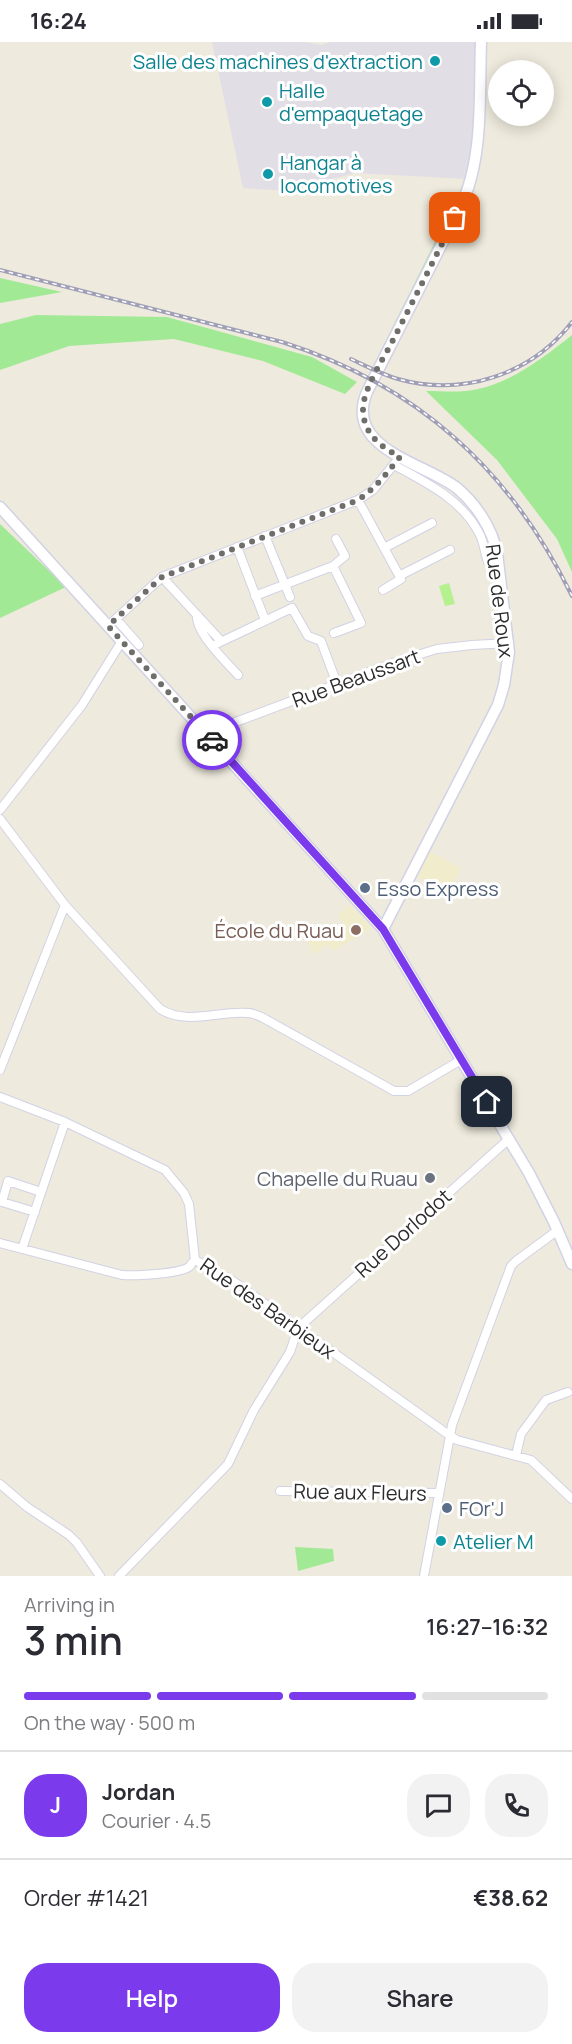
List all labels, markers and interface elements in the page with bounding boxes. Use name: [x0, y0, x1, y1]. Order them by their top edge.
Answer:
text: 16:24: [30, 6, 87, 36]
place label: Salle des machines d'extraction: [133, 48, 423, 75]
marker: Salle des machines d'extraction: [428, 54, 442, 68]
map controls: [488, 60, 554, 126]
button: locate: [488, 60, 554, 126]
place label: Halle d'empaquetage: [279, 77, 423, 127]
marker: Halle d'empaquetage: [260, 95, 274, 109]
place label: Hangar à locomotives: [280, 149, 392, 199]
marker: Hangar à locomotives: [261, 167, 275, 181]
pin: [429, 192, 480, 243]
icon: bag: [438, 201, 471, 234]
street label: Rue de Roux: [480, 542, 520, 660]
street label: Rue Beaussart: [288, 642, 424, 714]
courier: [182, 710, 242, 770]
icon: car: [196, 724, 229, 757]
place label: Esso Express: [377, 875, 499, 902]
marker: Esso Express: [358, 881, 372, 895]
place label: École du Ruau: [214, 917, 344, 944]
marker: École du Ruau: [349, 923, 363, 937]
pin: [461, 1076, 512, 1127]
icon: home: [470, 1085, 503, 1118]
place label: Chapelle du Ruau: [257, 1165, 418, 1192]
marker: Chapelle du Ruau: [423, 1171, 437, 1185]
street label: Rue Dorlodot: [349, 1183, 457, 1283]
street label: Rue des Barbieux: [195, 1251, 341, 1365]
street label: Rue aux Fleurs: [293, 1477, 427, 1507]
place label: FOr'J: [459, 1495, 504, 1522]
marker: FOr'J: [440, 1501, 454, 1515]
place label: Atelier M: [453, 1528, 534, 1555]
marker: Atelier M: [434, 1534, 448, 1548]
text: Arriving in: [24, 1591, 115, 1618]
text: 16:27–16:32: [426, 1612, 548, 1642]
text: 3 min: [24, 1613, 123, 1667]
text: On the way · 500 m: [24, 1709, 195, 1736]
button: chat: [407, 1774, 470, 1837]
button: phone: [485, 1774, 548, 1837]
text: Jordan: [102, 1777, 175, 1807]
text: J: [50, 1790, 61, 1820]
text: Courier · 4.5: [102, 1807, 211, 1834]
text: Order #1421: [24, 1883, 149, 1913]
text: €38.62: [473, 1883, 548, 1913]
button: Help: [24, 1963, 280, 2032]
button: Share: [292, 1963, 548, 2032]

